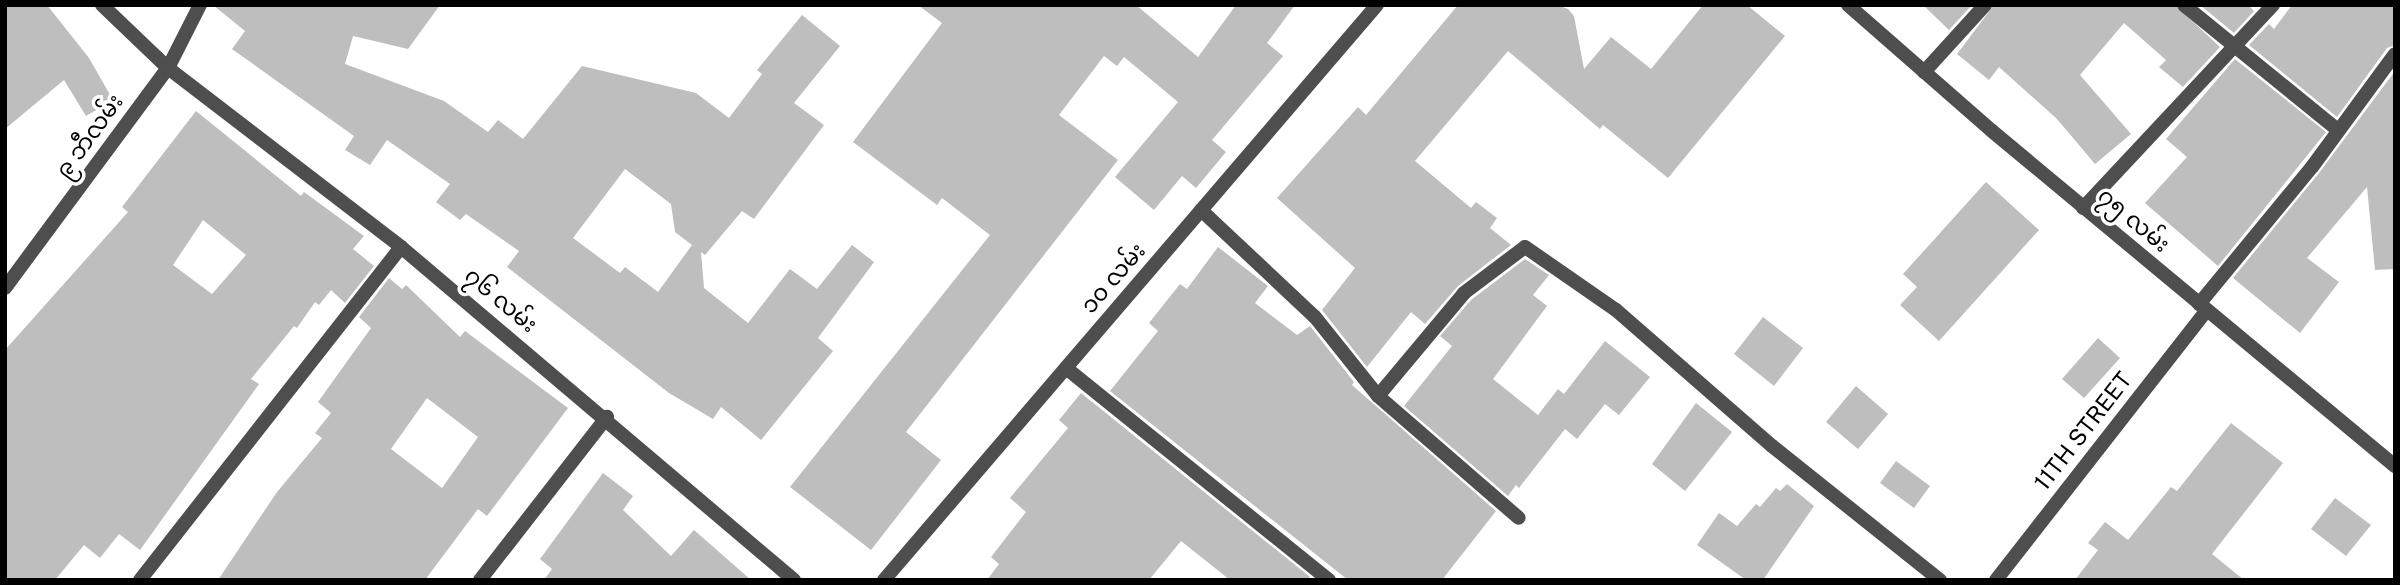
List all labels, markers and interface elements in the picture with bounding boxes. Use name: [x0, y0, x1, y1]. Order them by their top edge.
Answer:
street label: ၉ ဘီလမ်း: [49, 88, 129, 184]
street label: ၇၅ လမ်း: [2092, 182, 2176, 258]
street label: ၁၀ လမ်း: [1075, 237, 1151, 319]
street label: ၇၆ လမ်း: [459, 262, 543, 338]
street label: 11TH STREET: [2028, 366, 2138, 496]

